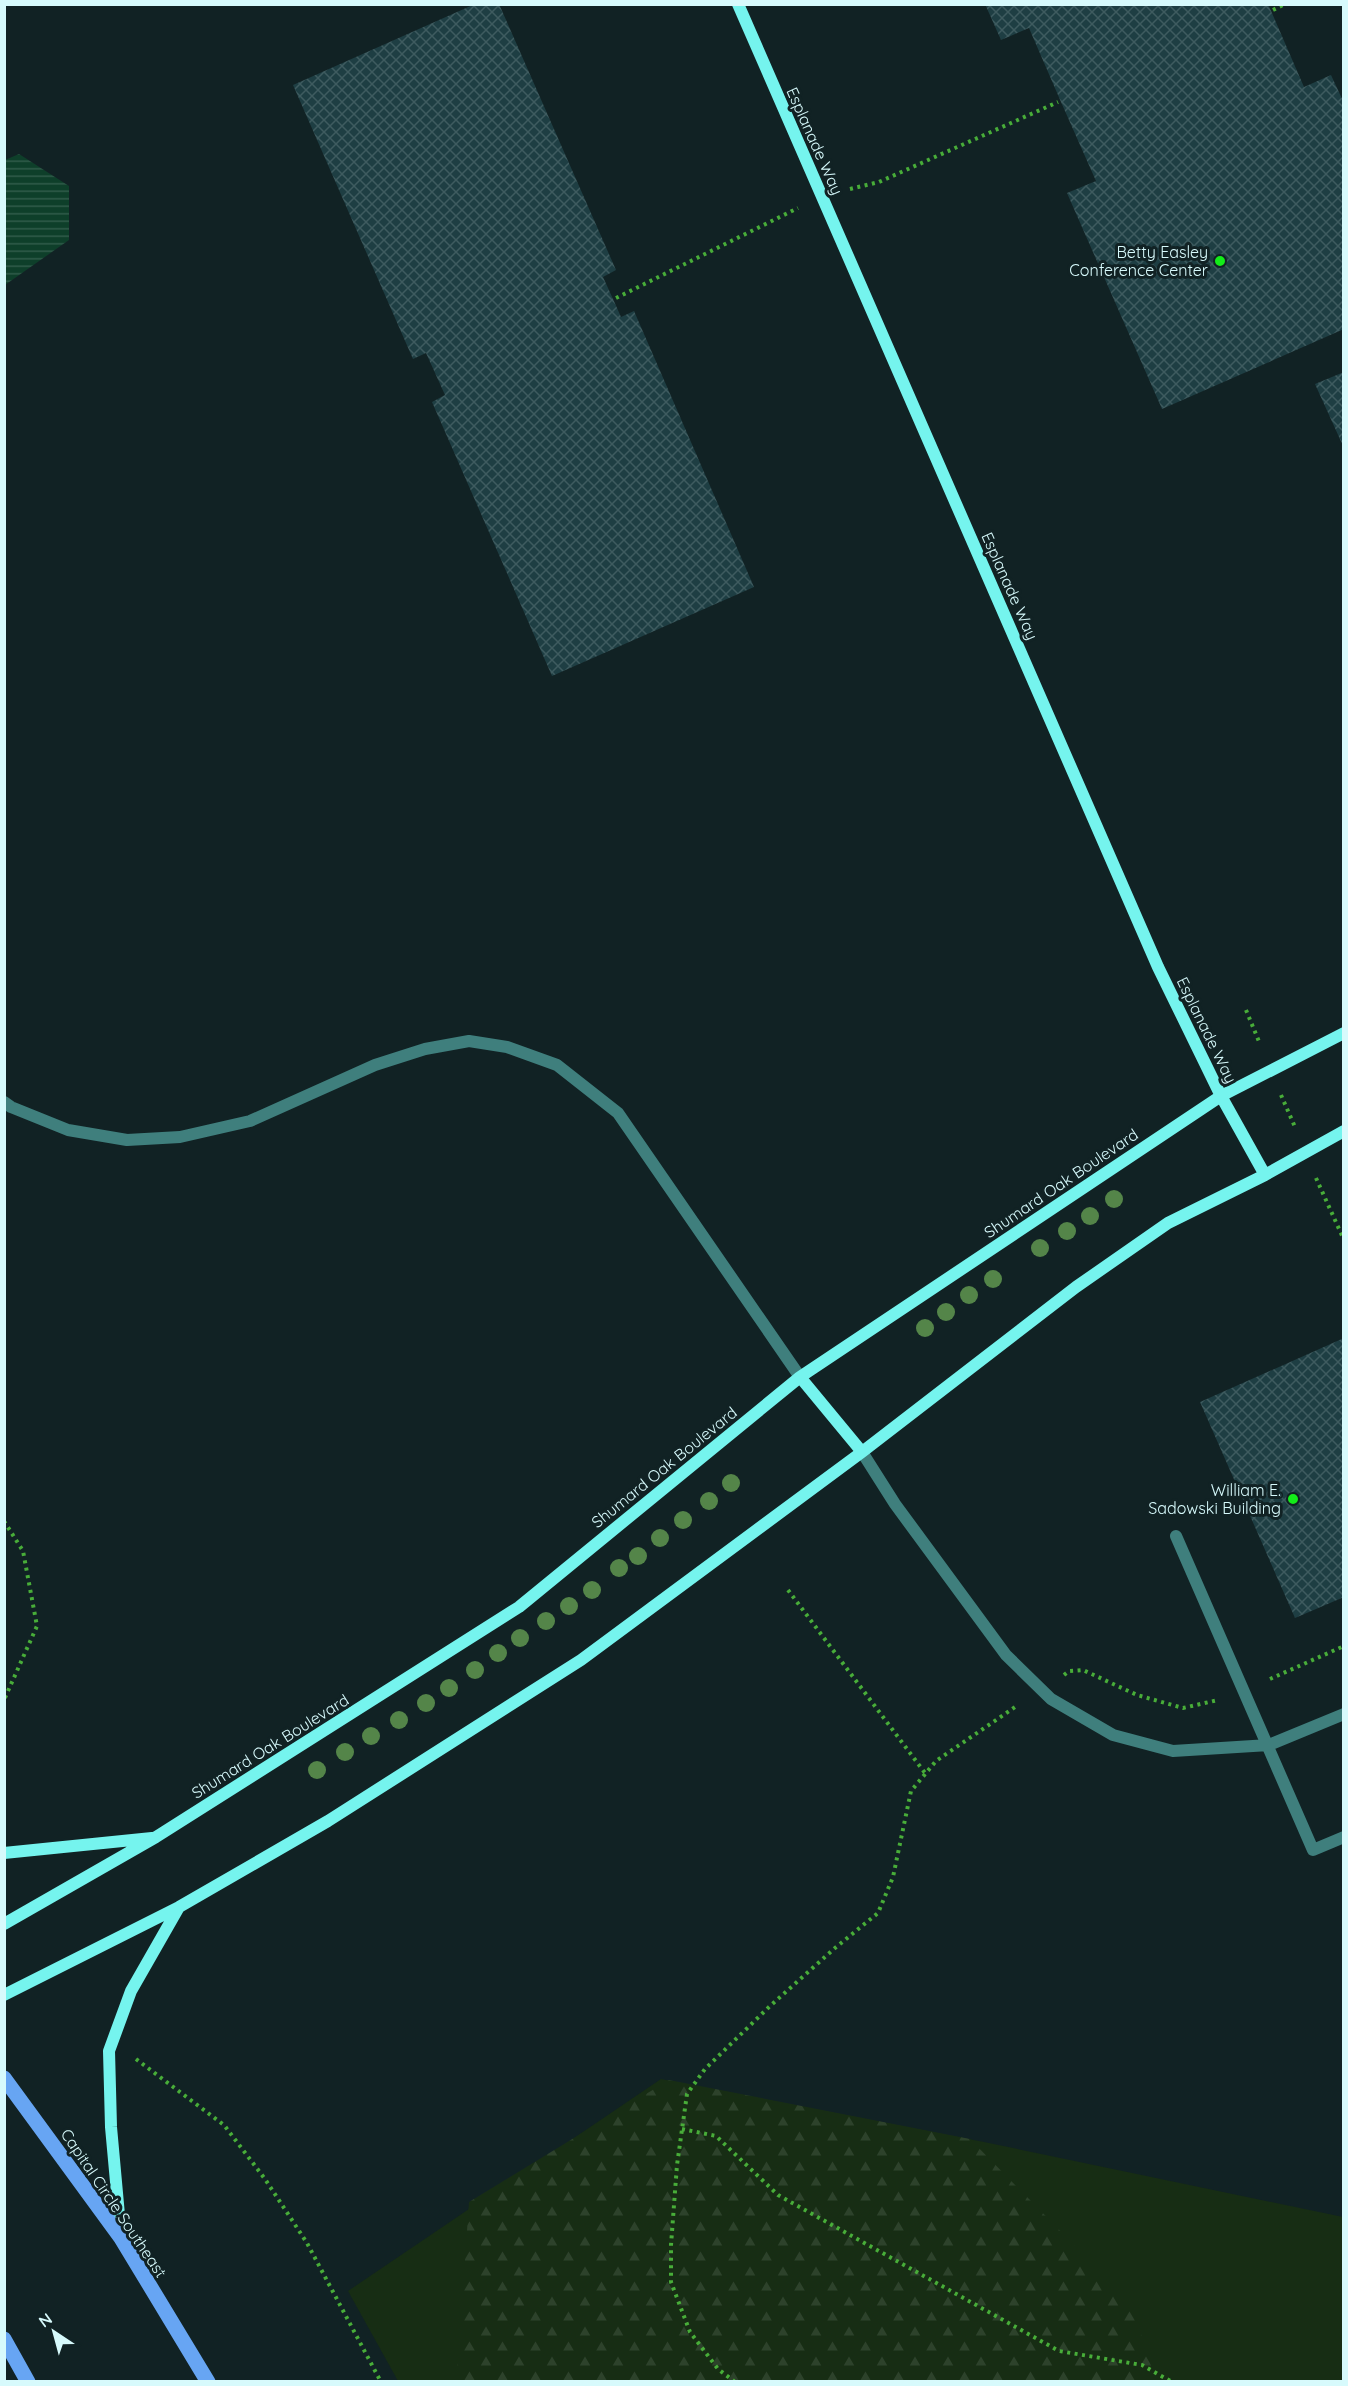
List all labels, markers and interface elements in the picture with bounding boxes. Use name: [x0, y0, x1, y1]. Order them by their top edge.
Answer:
street label: Esplanade Way: [782, 84, 848, 198]
place label: Betty Easley Conference Center: [1069, 242, 1208, 280]
marker: Betty Easley Conference Center: [1213, 254, 1227, 268]
street label: Esplanade Way: [977, 529, 1043, 643]
street label: Esplanade Way: [1173, 974, 1241, 1086]
street label: Shumard Oak Boulevard: [980, 1124, 1142, 1242]
street label: Shumard Oak Boulevard: [587, 1402, 741, 1532]
place label: William E. Sadowski Building: [1148, 1480, 1281, 1518]
marker: William E. Sadowski Building: [1286, 1492, 1300, 1506]
street label: Shumard Oak Boulevard: [188, 1689, 352, 1803]
street label: Capital Circle Southeast: [57, 2125, 171, 2281]
north arrow: [24, 2302, 84, 2362]
text: N: [35, 2308, 56, 2331]

